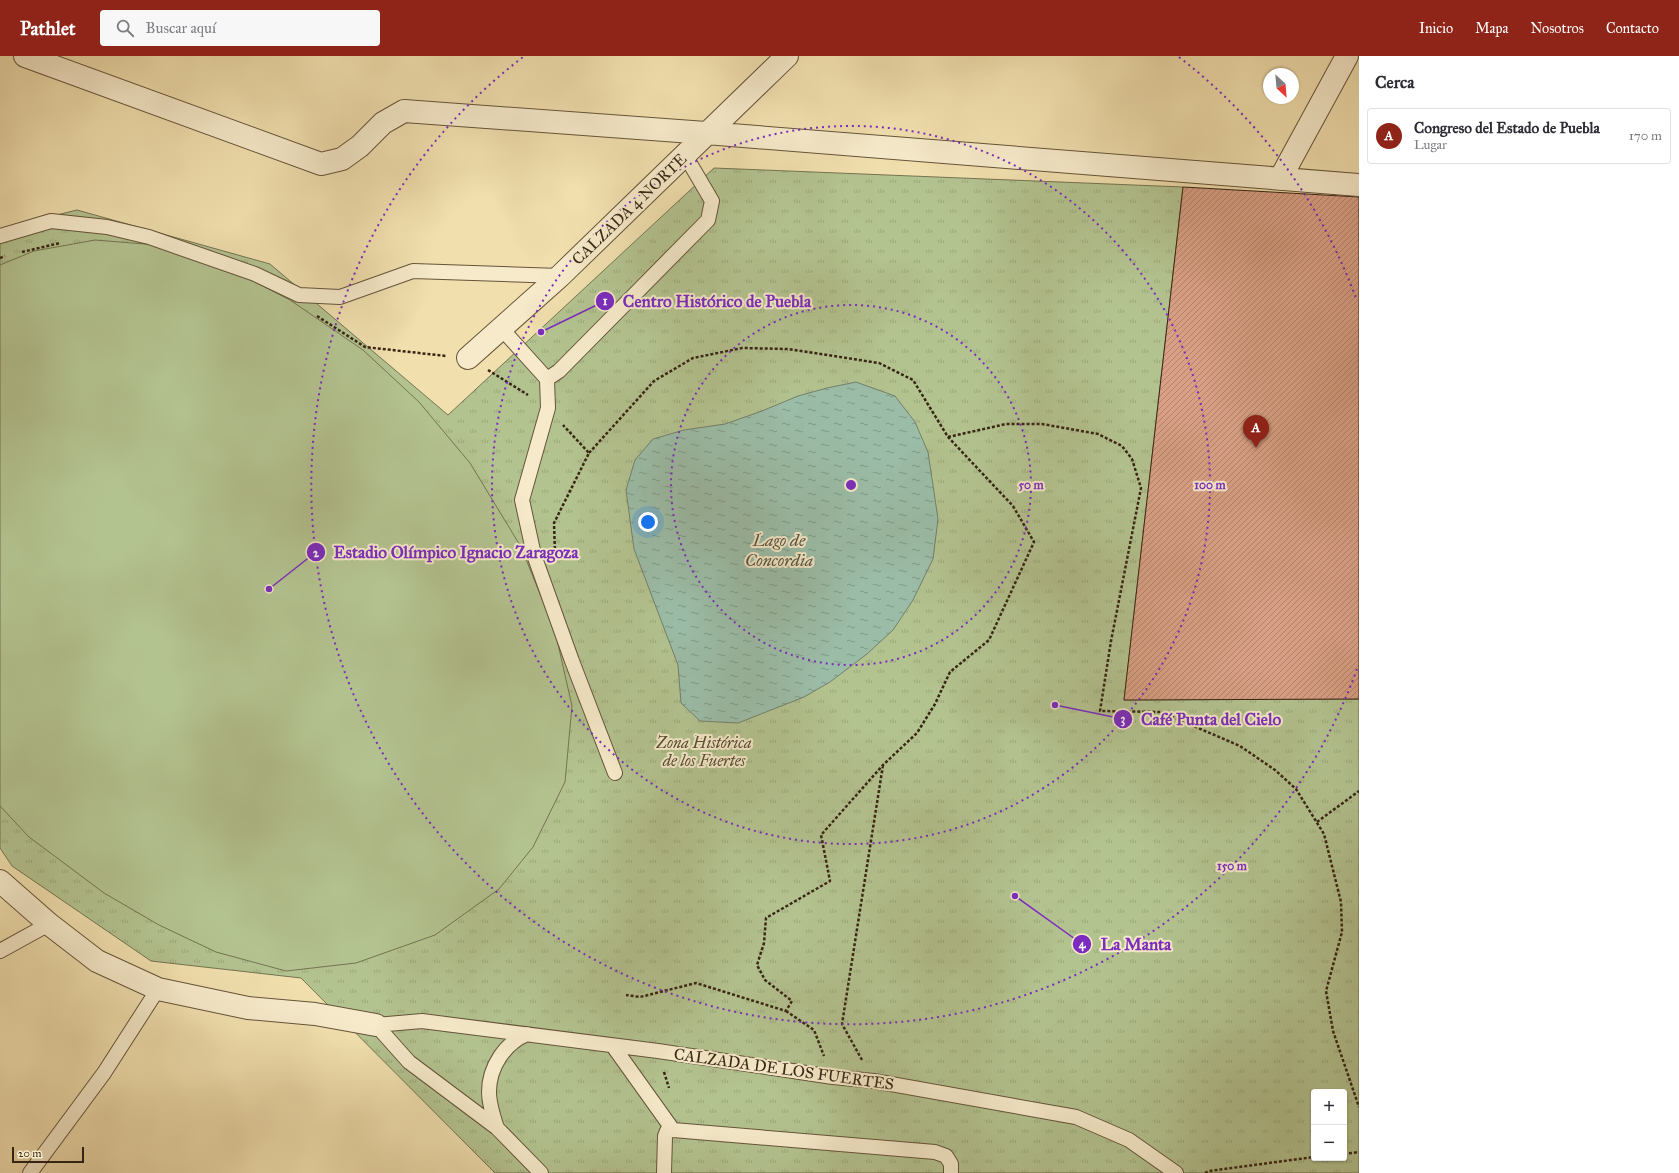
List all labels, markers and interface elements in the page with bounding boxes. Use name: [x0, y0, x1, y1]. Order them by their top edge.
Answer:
search box: [100, 10, 380, 46]
text: Pathlet: [20, 17, 76, 40]
icon: search: [114, 17, 136, 39]
text: Buscar aquí: [146, 19, 216, 37]
text: Inicio: [1419, 20, 1453, 37]
text: Mapa: [1475, 20, 1508, 37]
text: Nosotros: [1530, 20, 1584, 37]
text: Contacto: [1606, 20, 1659, 37]
north arrow: [1263, 68, 1299, 104]
text: Cerca: [1375, 72, 1414, 93]
text: Congreso del Estado de Puebla: [1414, 119, 1600, 137]
text: A: [1385, 128, 1393, 144]
text: 170 m: [1629, 128, 1662, 144]
text: Lugar: [1414, 137, 1447, 153]
street label: CALZADA 4 NORTE: [568, 149, 690, 269]
callout: Centro Histórico de Puebla: [595, 286, 819, 315]
text: Centro Histórico de Puebla: [623, 291, 812, 312]
text: 1: [603, 294, 608, 308]
pin: A: [1243, 415, 1269, 448]
centre of rings: [844, 478, 858, 492]
text: 50 m: [1018, 478, 1045, 492]
text: 100 m: [1194, 478, 1227, 492]
your location: [638, 512, 658, 532]
water label: Lago de Concordia: [745, 530, 813, 571]
callout: Estadio Olímpico Ignacio Zaragoza: [306, 538, 587, 567]
text: Estadio Olímpico Ignacio Zaragoza: [334, 542, 579, 563]
text: 2: [313, 546, 320, 560]
callout: Café Punta del Cielo: [1113, 704, 1289, 733]
text: Café Punta del Cielo: [1141, 709, 1281, 730]
text: 3: [1121, 712, 1126, 727]
park label: Zona Histórica de los Fuertes: [655, 733, 752, 770]
text: 150 m: [1217, 859, 1248, 873]
callout: La Manta: [1072, 929, 1179, 958]
text: La Manta: [1101, 934, 1172, 955]
text: 4: [1079, 937, 1087, 952]
street label: CALZADA DE LOS FUERTES: [673, 1044, 895, 1094]
map controls: [1311, 1089, 1347, 1161]
button: +: [1311, 1089, 1347, 1125]
button: −: [1311, 1125, 1347, 1161]
scale bar: [12, 1145, 84, 1164]
text: 20 m: [18, 1147, 41, 1160]

